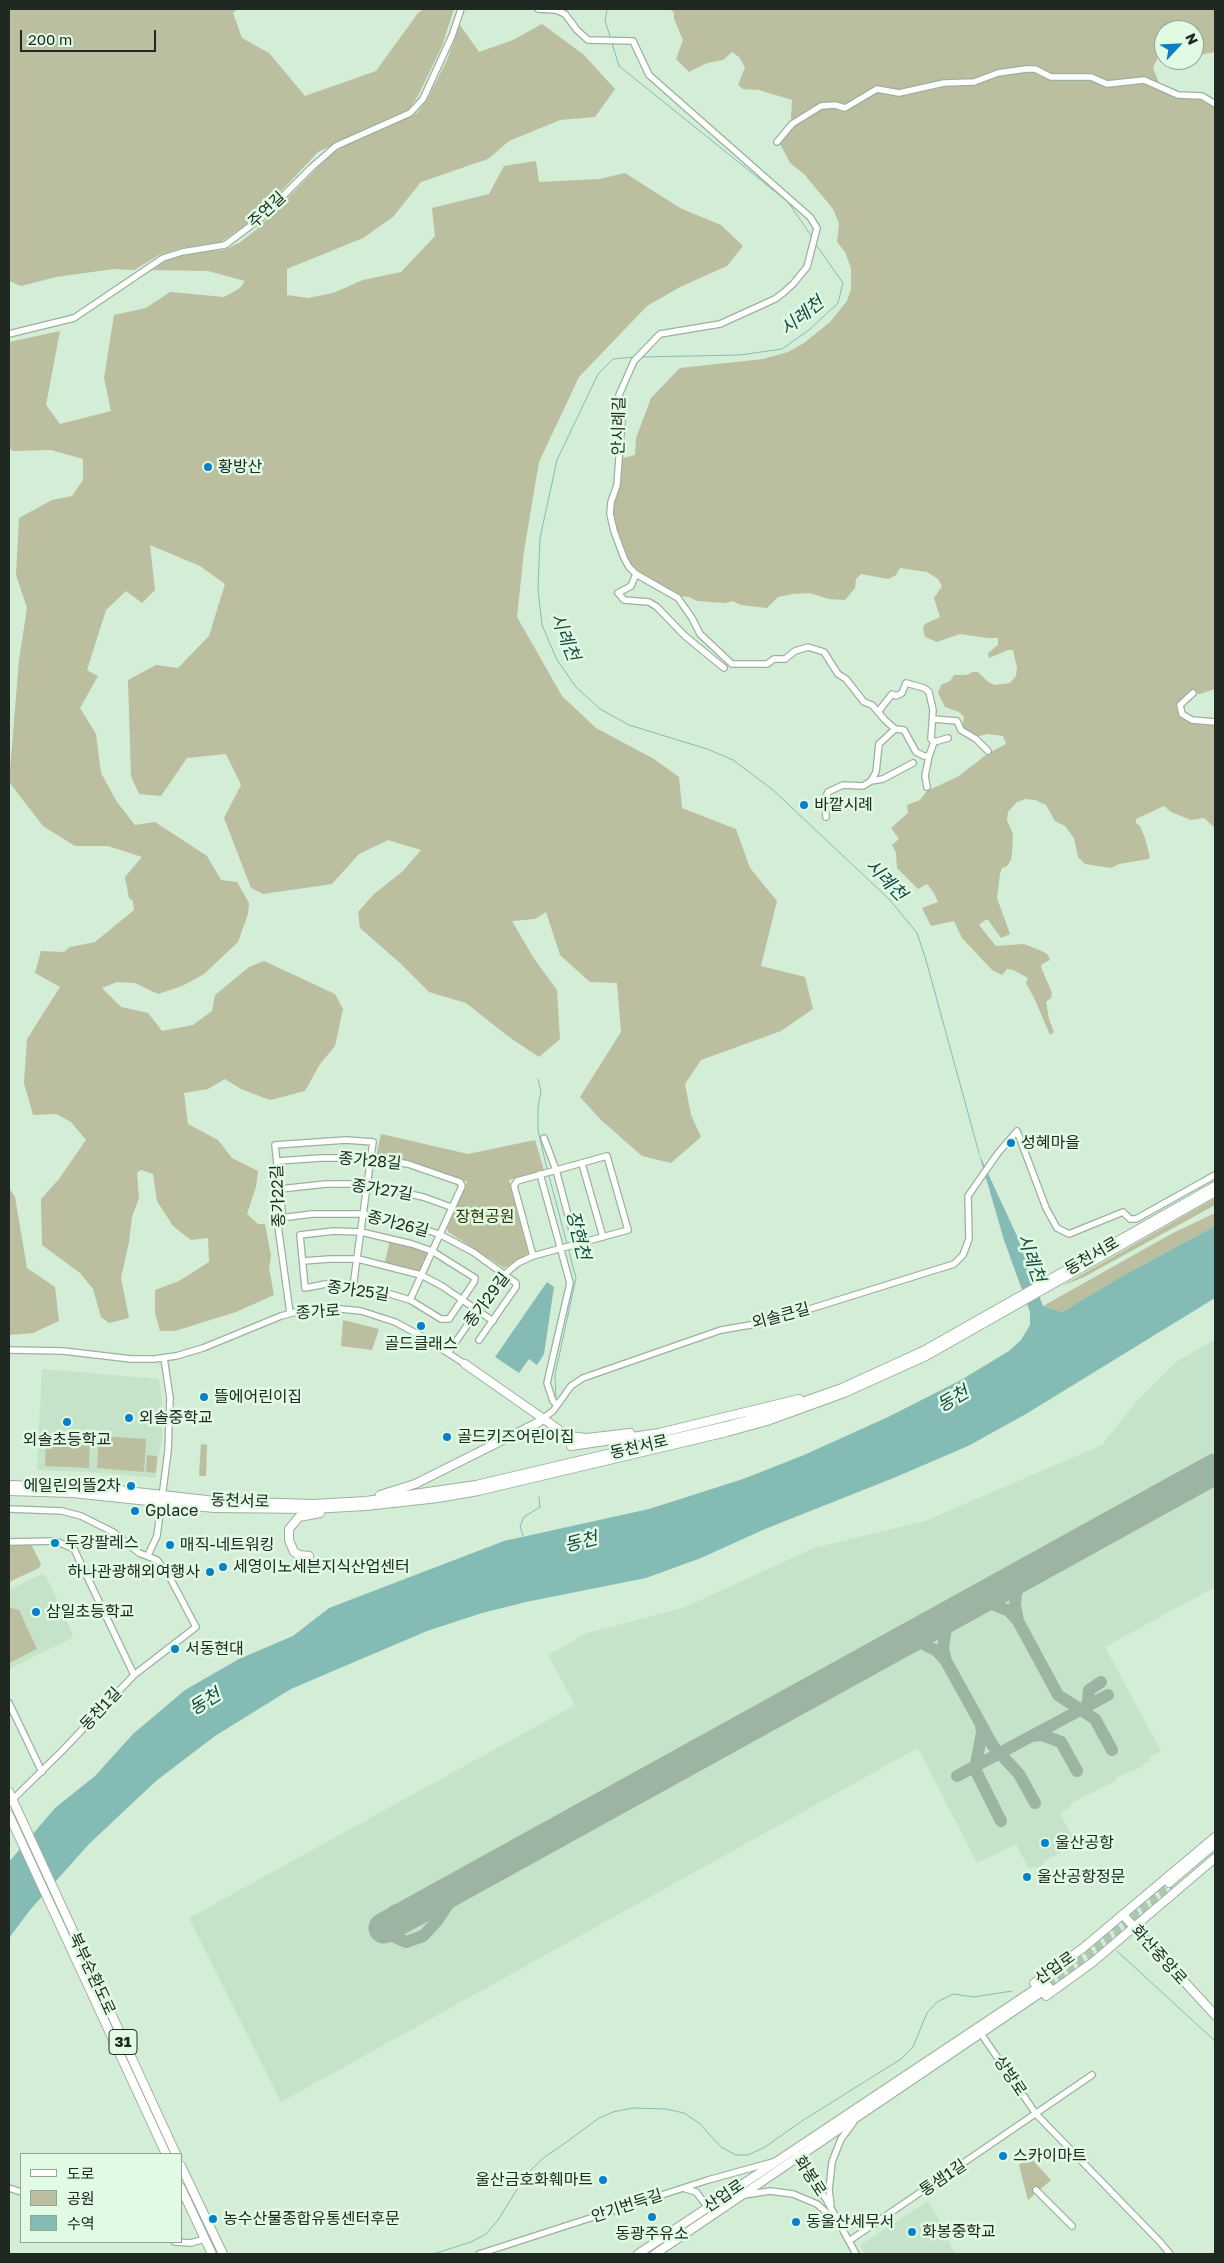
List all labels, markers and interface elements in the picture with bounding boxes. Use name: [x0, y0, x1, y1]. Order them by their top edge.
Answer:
scale bar: [22, 20, 159, 52]
north arrow: [1154, 20, 1204, 70]
text: 200 m: [28, 30, 72, 48]
text: N: [1182, 30, 1202, 47]
street label: 주연길: [244, 188, 290, 232]
water label: 시례천: [776, 292, 828, 340]
street label: 안시례길: [609, 396, 629, 456]
place label: 황방산: [218, 457, 262, 477]
marker: 황방산: [202, 461, 214, 473]
water label: 시례천: [546, 610, 584, 664]
place label: 바깥시례: [814, 795, 873, 815]
marker: 바깥시례: [798, 799, 810, 811]
water label: 시례천: [861, 855, 911, 905]
place label: 성혜마을: [1021, 1133, 1080, 1153]
marker: 성혜마을: [1005, 1137, 1017, 1149]
street label: 종가28길: [338, 1149, 402, 1173]
street label: 종가22길: [267, 1164, 289, 1228]
street label: 종가27길: [350, 1176, 414, 1204]
street label: 종가26길: [365, 1207, 431, 1241]
park label: 장현공원: [456, 1207, 514, 1227]
water label: 장현천: [562, 1208, 594, 1262]
water label: 시례천: [1012, 1231, 1050, 1285]
street label: 동천서로: [1062, 1233, 1122, 1279]
street label: 종가29길: [460, 1269, 514, 1331]
street label: 종가25길: [326, 1277, 390, 1305]
street label: 외솔큰길: [750, 1299, 812, 1333]
street label: 종가로: [295, 1301, 341, 1323]
marker: 골드클래스: [415, 1320, 427, 1332]
place label: 골드클래스: [384, 1334, 458, 1354]
water label: 동천: [933, 1381, 973, 1417]
place label: 뜰에어린이집: [214, 1387, 302, 1407]
marker: 뜰에어린이집: [198, 1391, 210, 1403]
place label: 외솔중학교: [139, 1408, 213, 1428]
marker: 외솔중학교: [123, 1412, 135, 1424]
marker: 외솔초등학교: [61, 1416, 73, 1428]
place label: 골드키즈어린이집: [457, 1427, 575, 1447]
place label: 외솔초등학교: [23, 1430, 111, 1450]
marker: 골드키즈어린이집: [441, 1431, 453, 1443]
street label: 동천서로: [608, 1431, 670, 1463]
place label: 에일린의뜰2차: [23, 1476, 121, 1496]
marker: 에일린의뜰2차: [125, 1480, 137, 1492]
street label: 동천서로: [210, 1490, 270, 1512]
place label: Gplace: [145, 1501, 198, 1521]
marker: Gplace: [129, 1505, 141, 1517]
water label: 동천: [562, 1528, 600, 1556]
place label: 두강팔레스: [65, 1533, 139, 1553]
place label: 매직-네트워킹: [180, 1535, 274, 1555]
marker: 두강팔레스: [49, 1537, 61, 1549]
marker: 매직-네트워킹: [164, 1539, 176, 1551]
place label: 세영이노세븐지식산업센터: [233, 1557, 410, 1577]
marker: 세영이노세븐지식산업센터: [217, 1561, 229, 1573]
place label: 하나관광해외여행사: [68, 1562, 200, 1582]
marker: 하나관광해외여행사: [204, 1566, 216, 1578]
place label: 삼일초등학교: [46, 1602, 134, 1622]
marker: 삼일초등학교: [30, 1606, 42, 1618]
place label: 서동현대: [185, 1639, 244, 1659]
marker: 서동현대: [169, 1643, 181, 1655]
street label: 동천1길: [76, 1683, 126, 1735]
water label: 동천: [185, 1684, 225, 1720]
place label: 울산공항: [1055, 1833, 1114, 1853]
marker: 울산공항: [1039, 1837, 1051, 1849]
place label: 울산공항정문: [1037, 1867, 1125, 1887]
marker: 울산공항정문: [1021, 1871, 1033, 1883]
street label: 화산중앙로: [1127, 1921, 1191, 1989]
street label: 북부순환도로: [65, 1930, 119, 2018]
street label: 산업로: [1031, 1947, 1079, 1989]
road number: 31: [109, 2030, 137, 2054]
street label: 상방로: [990, 2052, 1030, 2100]
place label: 스카이마트: [1013, 2146, 1087, 2166]
marker: 스카이마트: [997, 2150, 1009, 2162]
street label: 화봉로: [790, 2152, 830, 2200]
legend: [20, 2153, 182, 2243]
street label: 통샘1길: [916, 2156, 970, 2200]
text: 도로: [67, 2164, 95, 2182]
place label: 울산금호화훼마트: [475, 2170, 593, 2190]
marker: 울산금호화훼마트: [597, 2174, 609, 2186]
street label: 산업로: [700, 2176, 748, 2216]
street label: 안기번득길: [589, 2185, 665, 2227]
text: 공원: [67, 2189, 95, 2207]
place label: 농수산물종합유통센터후문: [223, 2209, 400, 2229]
marker: 동광주유소: [646, 2211, 658, 2223]
place label: 동울산세무서: [806, 2212, 894, 2232]
marker: 농수산물종합유통센터후문: [207, 2213, 219, 2225]
text: 수역: [67, 2214, 95, 2232]
marker: 동울산세무서: [790, 2216, 802, 2228]
place label: 화봉중학교: [922, 2222, 996, 2242]
place label: 동광주유소: [615, 2224, 689, 2244]
marker: 화봉중학교: [906, 2226, 918, 2238]

